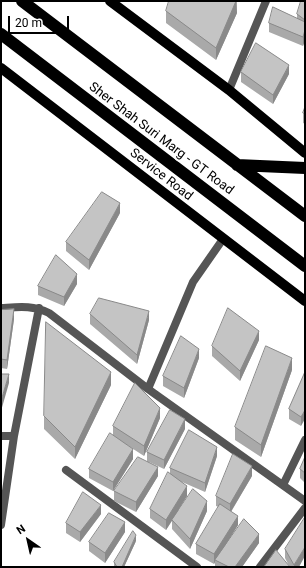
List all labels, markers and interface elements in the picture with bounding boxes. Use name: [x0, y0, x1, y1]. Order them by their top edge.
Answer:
scale bar: [10, 8, 71, 34]
text: 20 m: [15, 16, 42, 30]
street label: Sher Shah Suri Marg - GT Road: [86, 79, 236, 199]
street label: Service Road: [127, 146, 195, 204]
north arrow: [8, 520, 48, 560]
text: N: [14, 522, 28, 537]

